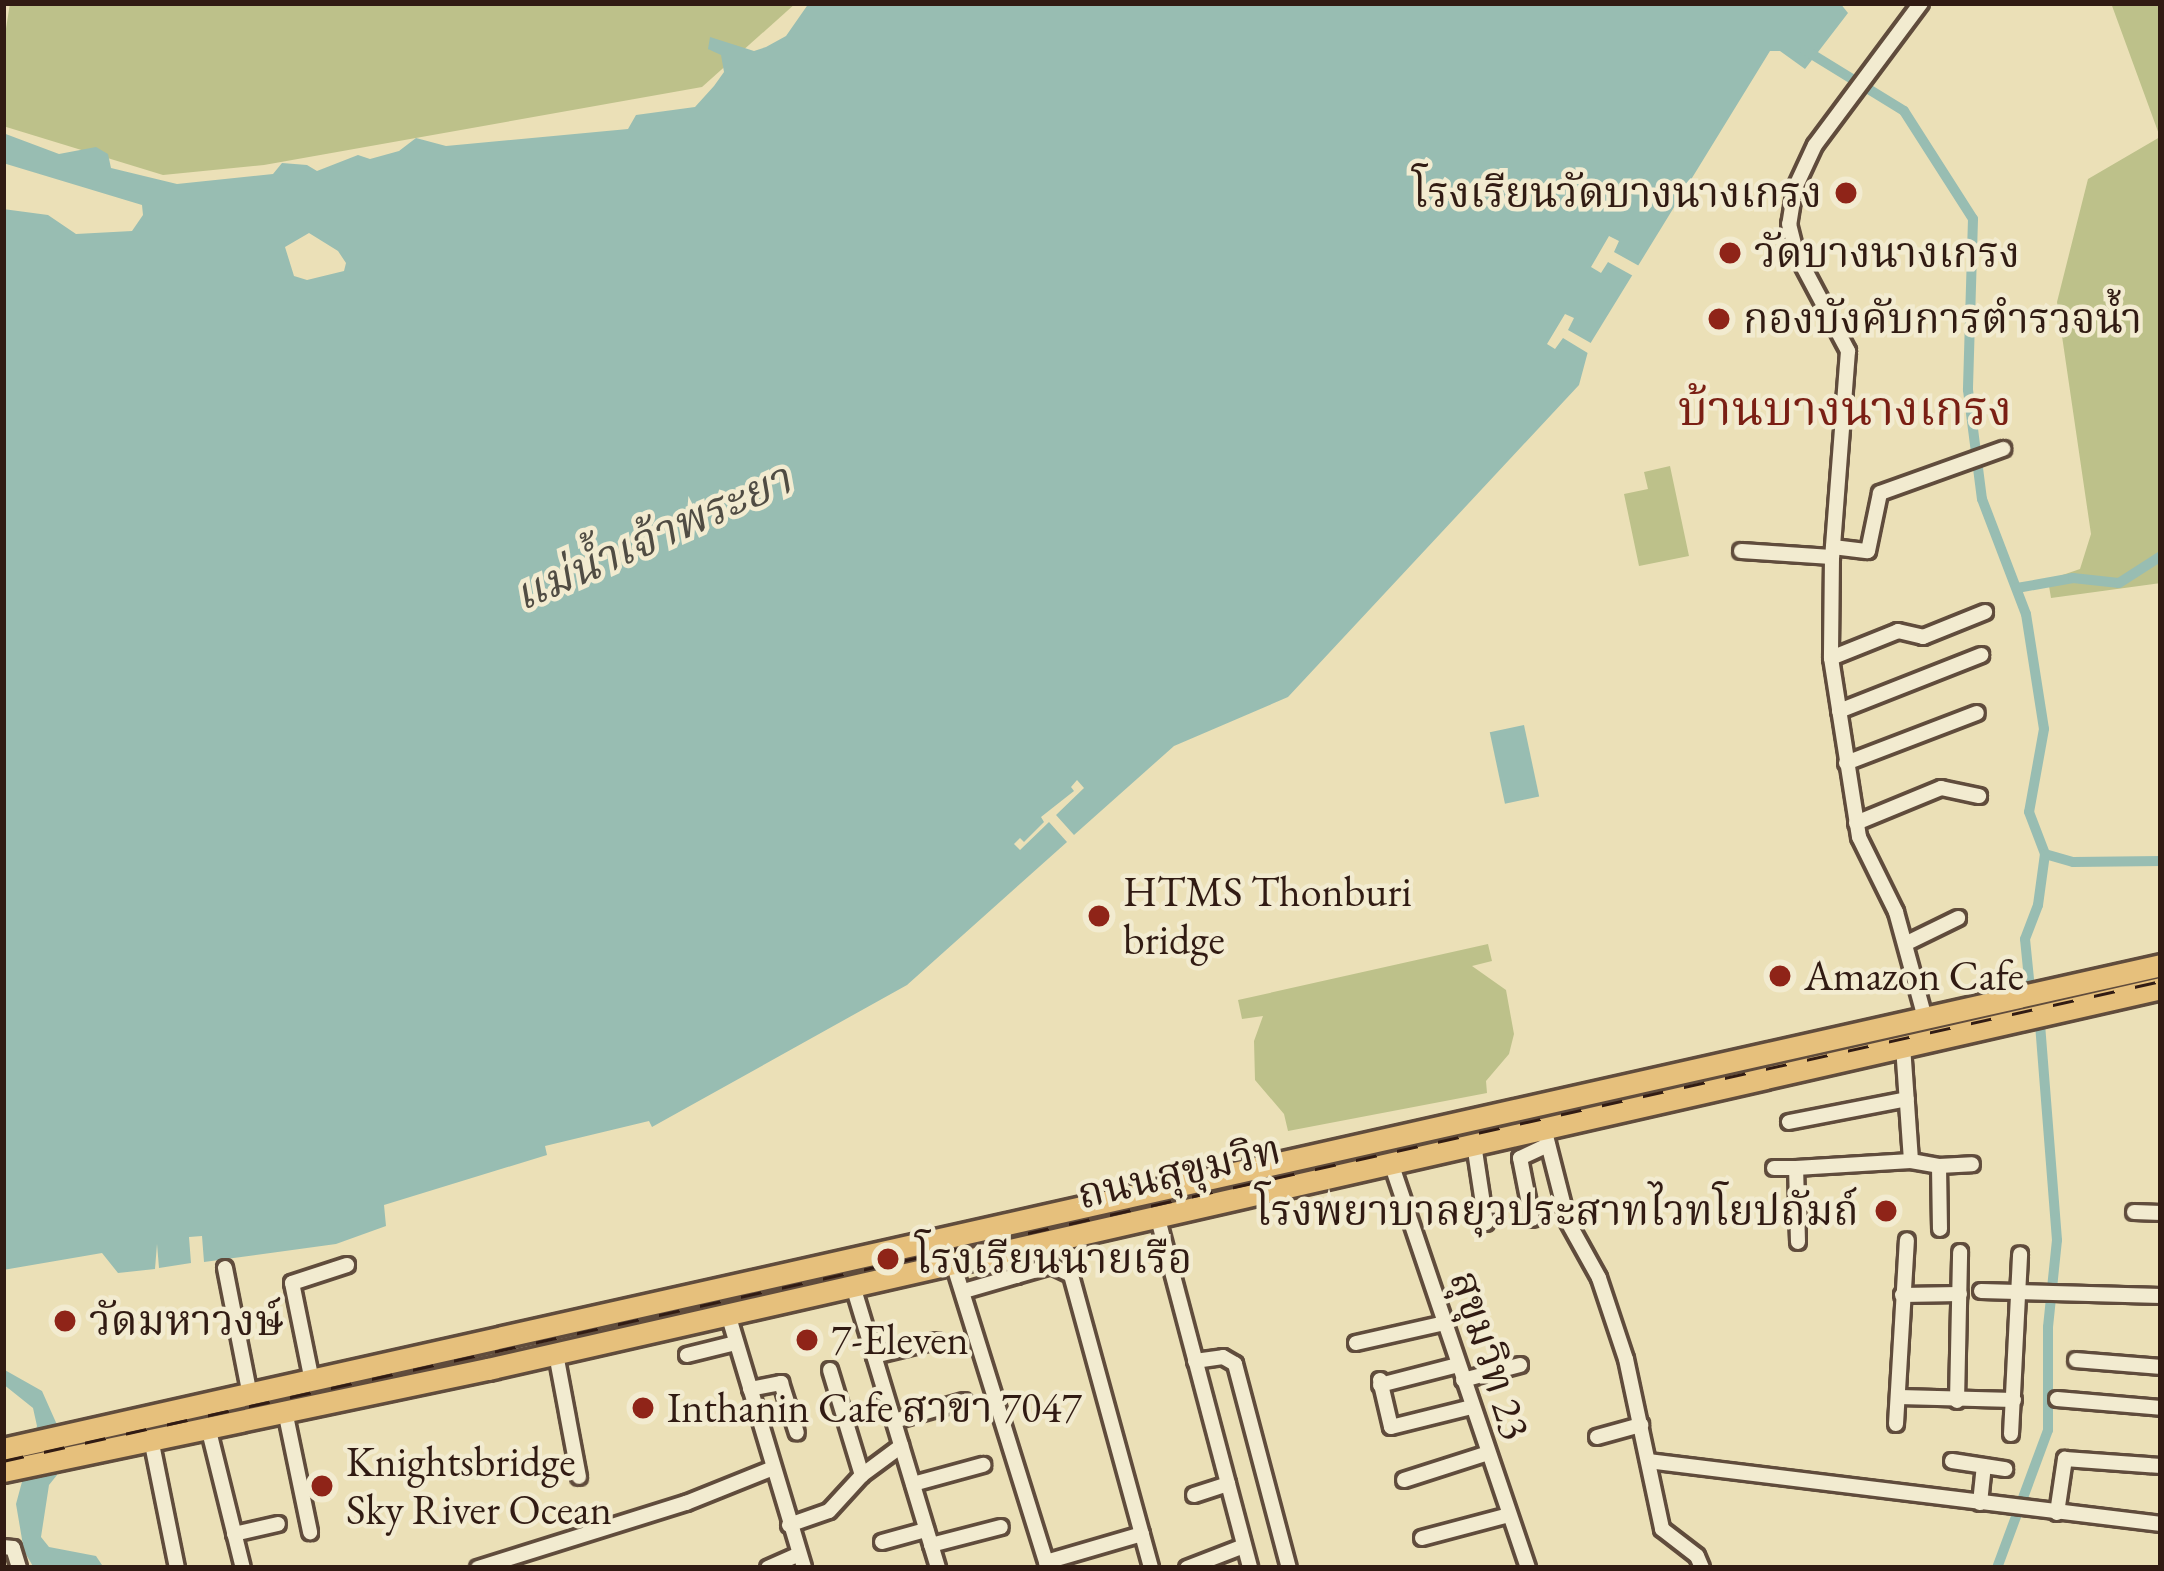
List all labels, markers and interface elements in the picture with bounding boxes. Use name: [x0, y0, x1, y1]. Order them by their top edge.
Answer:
place label: โรงเรียนวัดบางนางเกรง: [1412, 168, 1822, 218]
marker: โรงเรียนวัดบางนางเกรง: [1833, 180, 1859, 206]
place label: วัดบางนางเกรง: [1754, 228, 2020, 278]
marker: วัดบางนางเกรง: [1717, 240, 1743, 266]
place label: กองบังคับการตำรวจน้ำ: [1743, 294, 2142, 344]
marker: กองบังคับการตำรวจน้ำ: [1706, 306, 1732, 332]
district label: บ้านบางนางเกรง: [1678, 380, 2012, 438]
water label: แม่น้ำเจ้าพระยา: [505, 452, 799, 622]
place label: HTMS Thonburi bridge: [1123, 867, 1412, 966]
marker: HTMS Thonburi bridge: [1086, 903, 1112, 929]
place label: Amazon Cafe: [1804, 951, 2024, 1001]
marker: Amazon Cafe: [1767, 963, 1793, 989]
street label: ถนนสุขุมวิท: [1072, 1124, 1286, 1220]
place label: โรงพยาบาลยุวประสาทไวทโยปถัมถ์: [1255, 1186, 1859, 1236]
marker: โรงพยาบาลยุวประสาทไวทโยปถัมถ์: [1870, 1195, 1902, 1227]
place label: โรงเรียนนายเรือ: [915, 1234, 1192, 1284]
marker: โรงเรียนนายเรือ: [872, 1243, 904, 1275]
street label: สุขุมวิท 23: [1439, 1264, 1541, 1446]
place label: วัดมหาวงษ์: [89, 1296, 284, 1346]
marker: วัดมหาวงษ์: [52, 1308, 78, 1334]
place label: 7-Eleven: [831, 1315, 969, 1365]
marker: 7-Eleven: [794, 1327, 820, 1353]
place label: Inthanin Cafe สาขา 7047: [667, 1383, 1082, 1433]
marker: Inthanin Cafe สาขา 7047: [630, 1395, 656, 1421]
place label: Knightsbridge Sky River Ocean: [346, 1437, 612, 1536]
marker: Knightsbridge Sky River Ocean: [309, 1473, 335, 1499]

